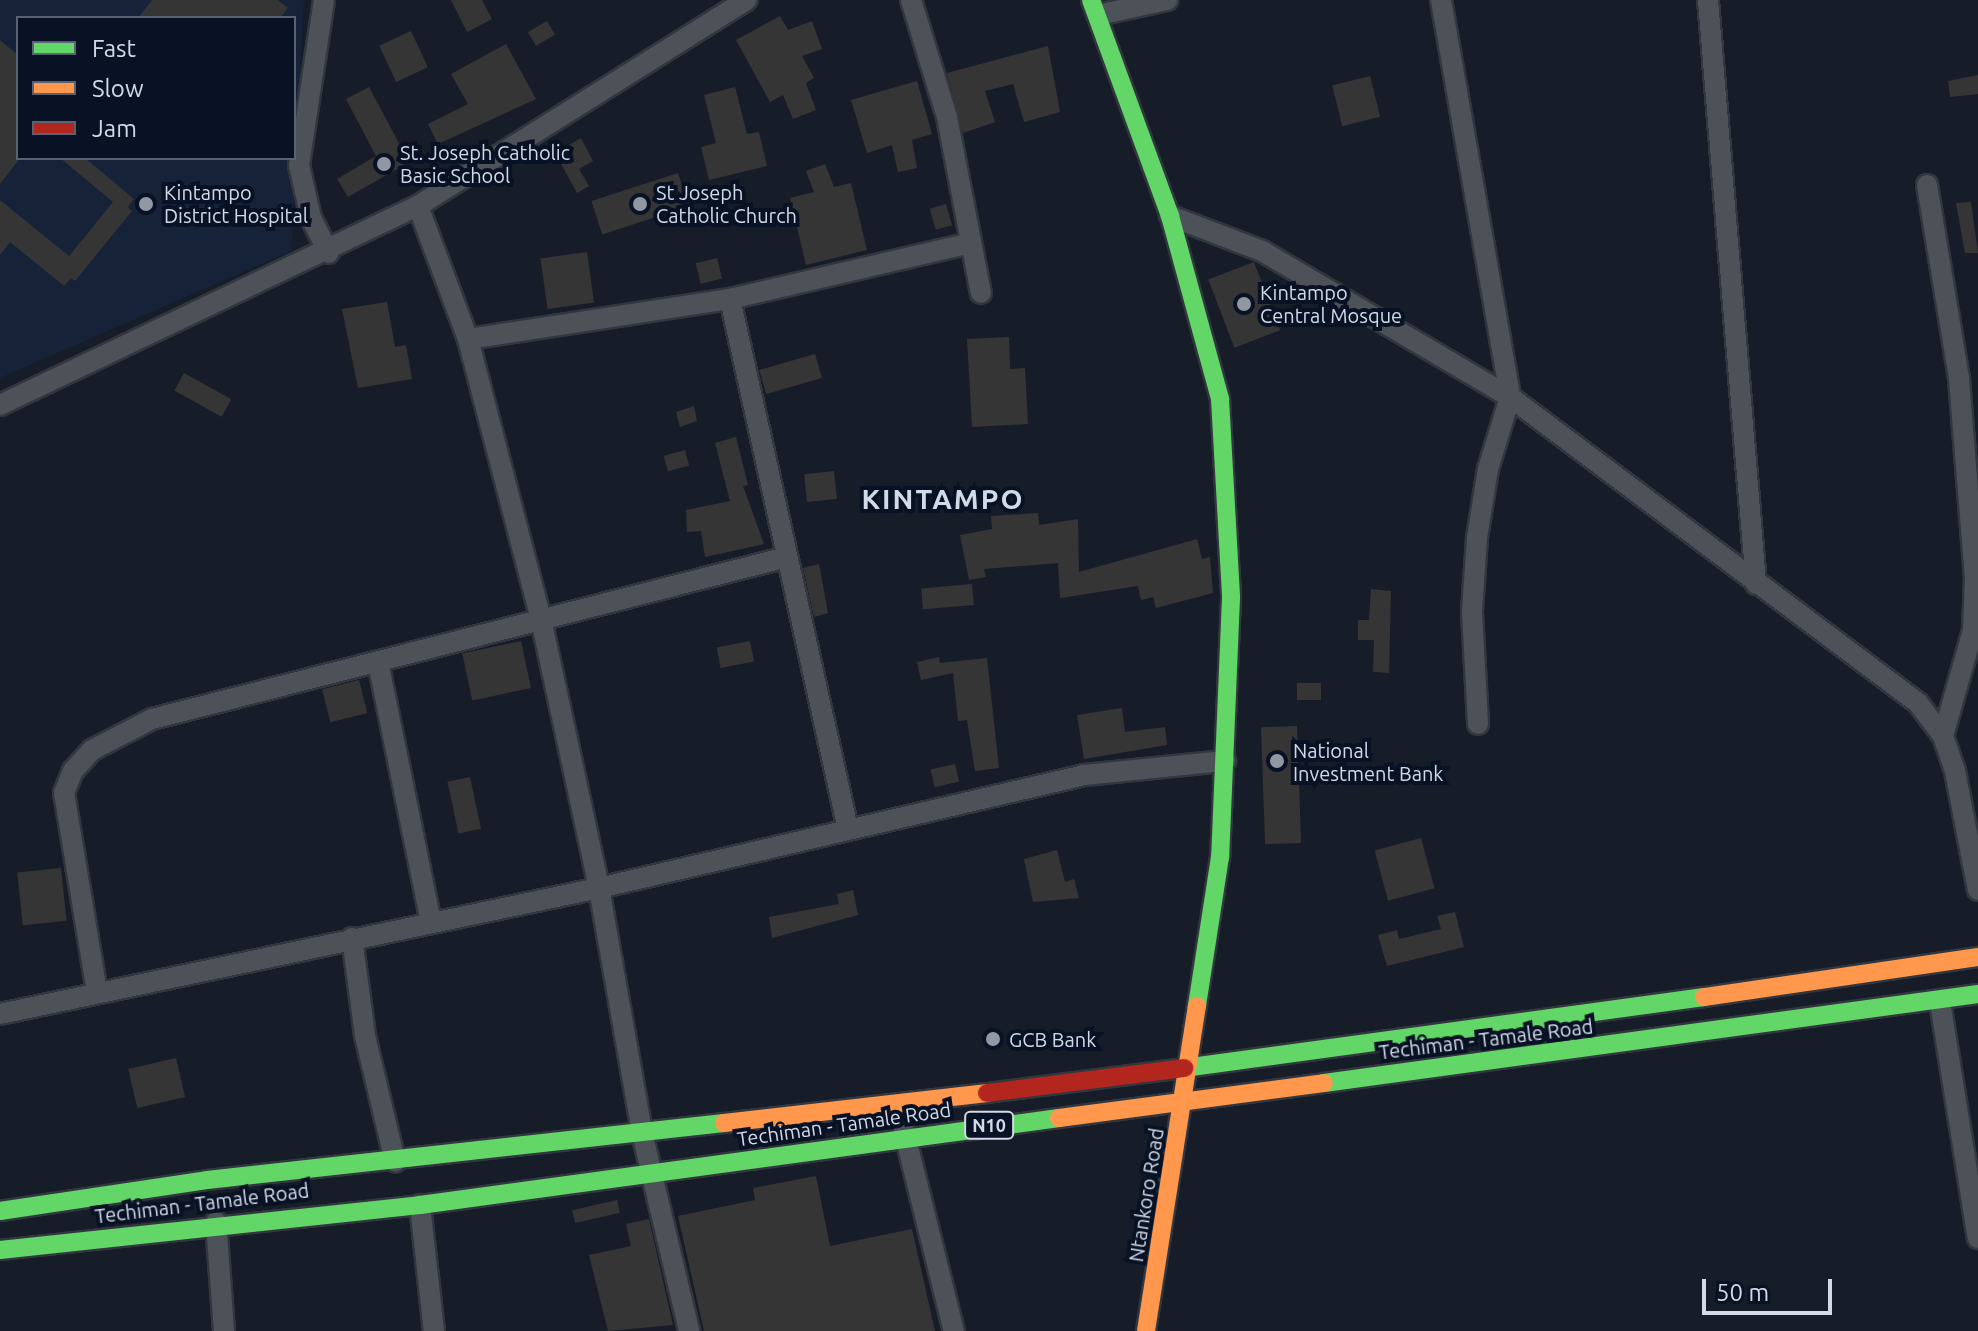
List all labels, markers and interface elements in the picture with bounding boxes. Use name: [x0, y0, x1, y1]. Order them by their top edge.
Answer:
legend: [16, 16, 296, 160]
text: Fast: [92, 35, 136, 62]
text: Slow: [92, 75, 144, 102]
text: Jam: [92, 115, 137, 142]
place label: St. Joseph Catholic Basic School: [400, 140, 570, 187]
marker: St. Joseph Catholic Basic School: [375, 155, 393, 173]
place label: Kintampo District Hospital: [164, 180, 308, 227]
place label: St Joseph Catholic Church: [656, 180, 797, 227]
marker: Kintampo District Hospital: [135, 193, 157, 215]
marker: St Joseph Catholic Church: [631, 195, 649, 213]
place label: Kintampo Central Mosque: [1260, 280, 1402, 327]
marker: Kintampo Central Mosque: [1235, 295, 1253, 313]
district label: KINTAMPO: [862, 482, 1024, 516]
place label: National Investment Bank: [1293, 738, 1443, 785]
marker: National Investment Bank: [1268, 752, 1286, 770]
street label: Techiman - Tamale Road: [1377, 1014, 1595, 1064]
place label: GCB Bank: [1009, 1027, 1096, 1051]
marker: GCB Bank: [984, 1030, 1002, 1048]
street label: Techiman - Tamale Road: [735, 1097, 953, 1151]
road number: N10: [963, 1111, 1015, 1139]
street label: Ntankoro Road: [1124, 1126, 1168, 1264]
street label: Techiman - Tamale Road: [93, 1178, 311, 1228]
scale bar: [1706, 1263, 1836, 1313]
text: 50 m: [1716, 1279, 1769, 1306]

